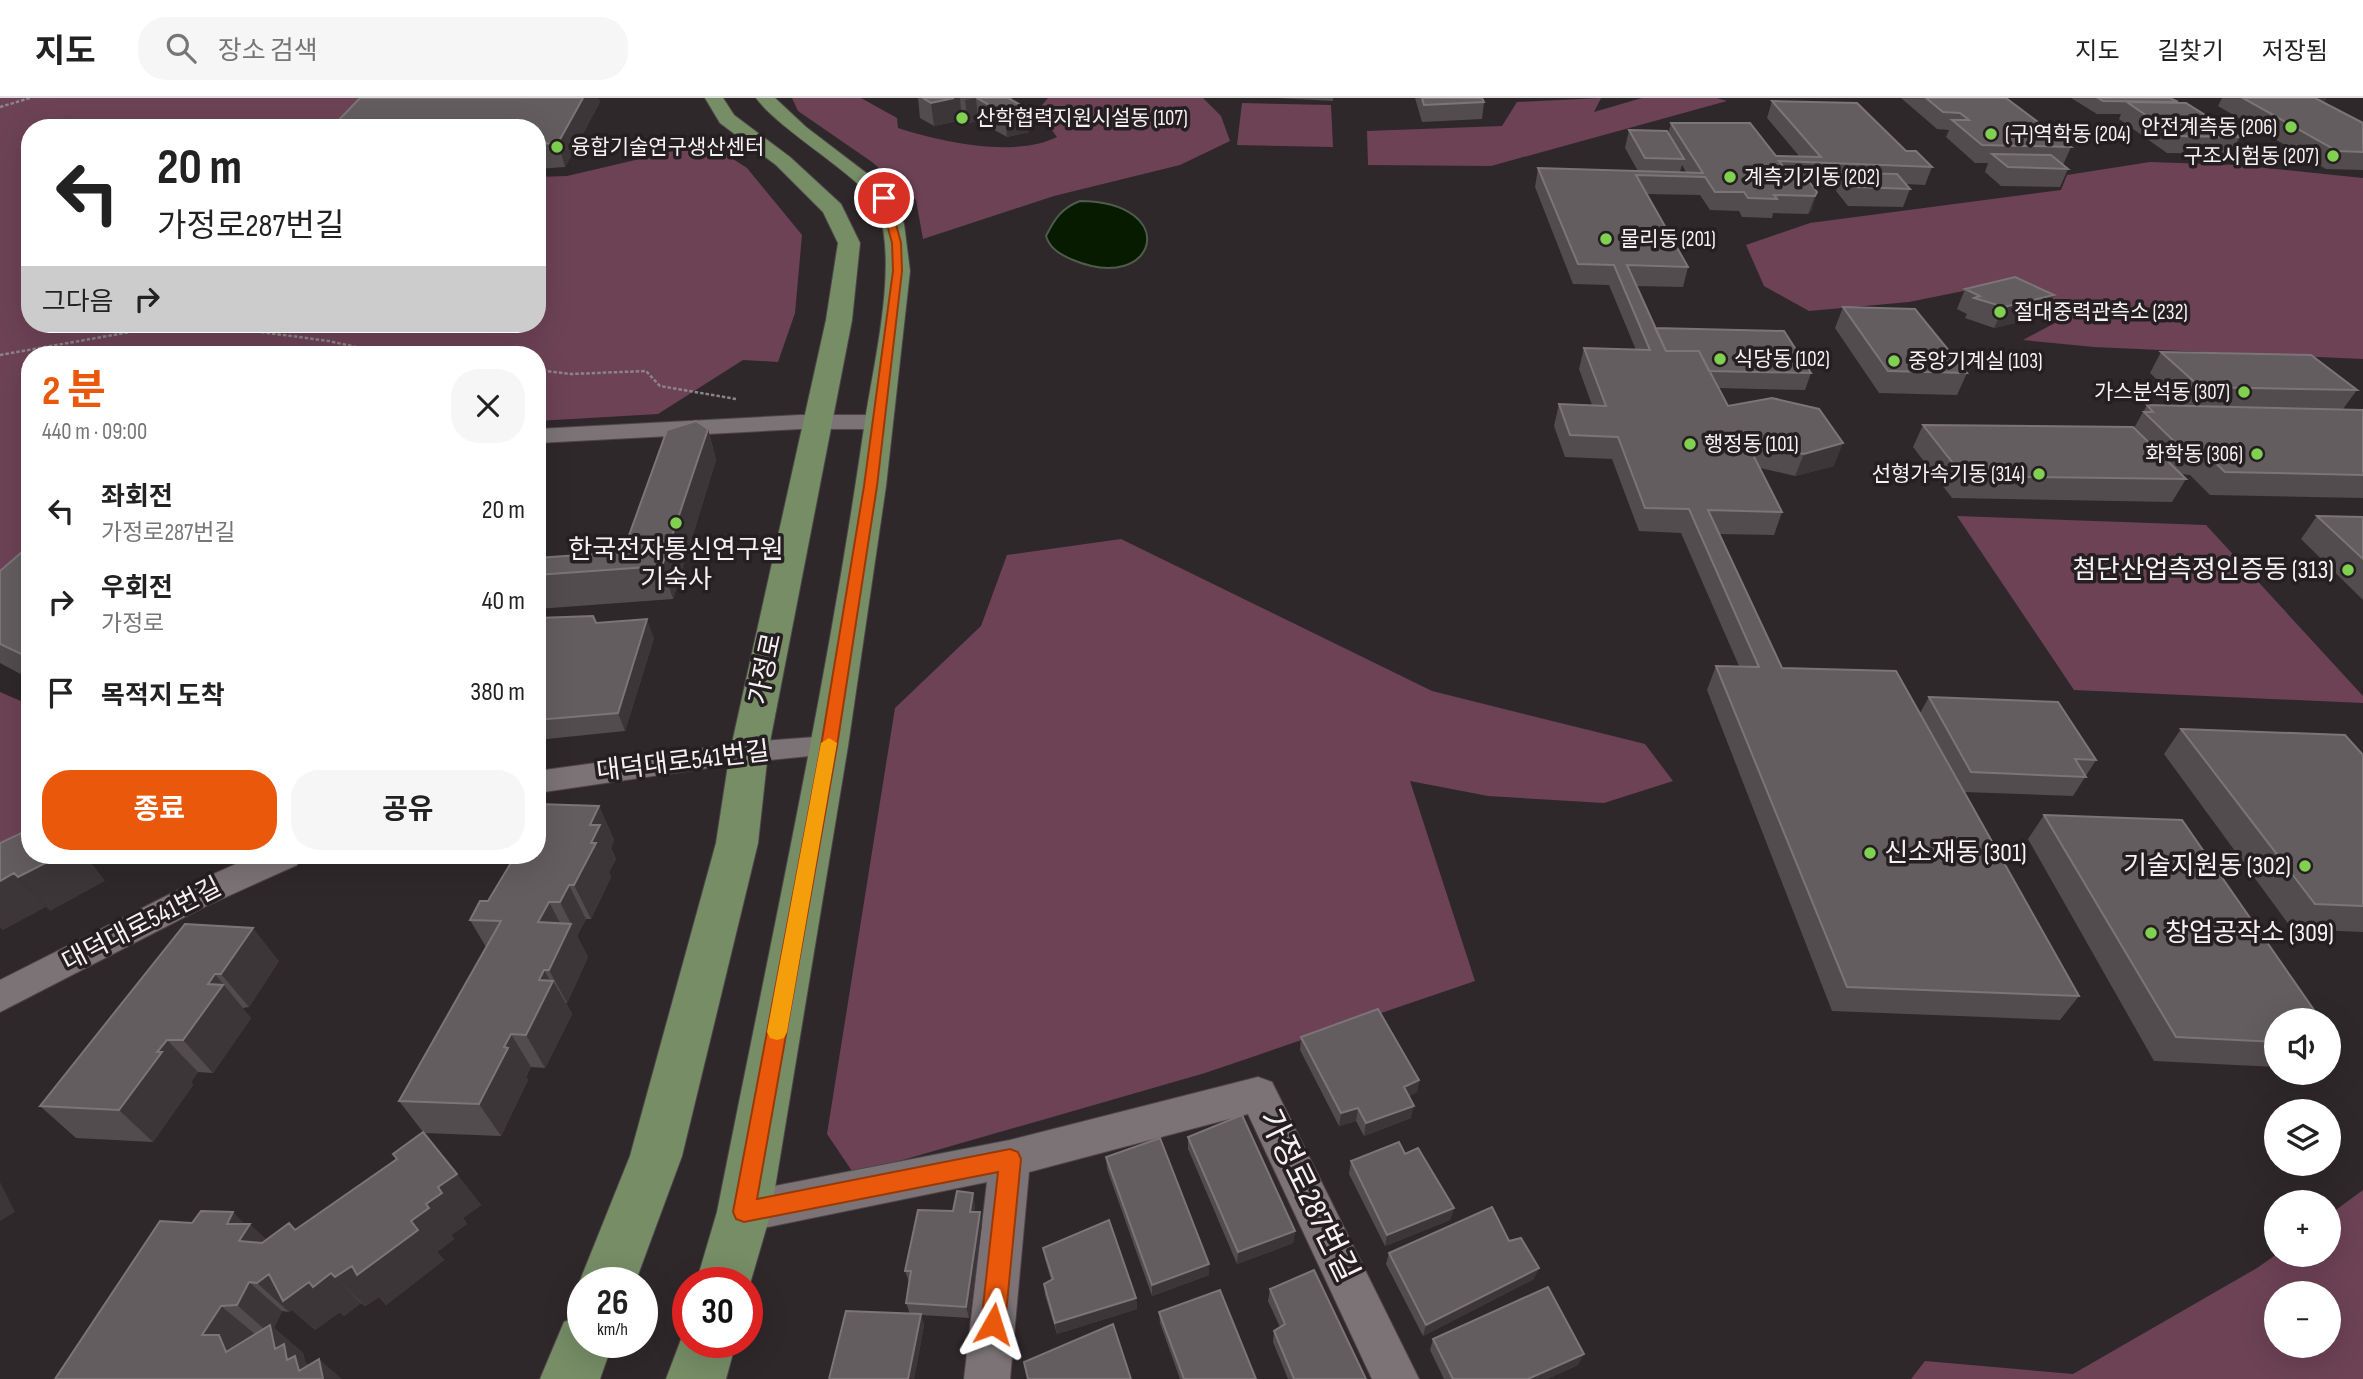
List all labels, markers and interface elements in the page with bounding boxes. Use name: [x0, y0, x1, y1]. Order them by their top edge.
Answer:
search box: [138, 17, 628, 80]
icon: search: [162, 29, 200, 67]
text: 지도: [35, 32, 96, 72]
text: 장소 검색: [218, 36, 318, 67]
text: 지도: [2075, 37, 2120, 66]
text: 길찾기: [2158, 37, 2224, 66]
text: 저장됨: [2262, 37, 2328, 66]
place label: 산학협력지원시설동 (107): [976, 106, 1188, 131]
marker: 산학협력지원시설동 (107): [954, 110, 970, 126]
place label: 안전계측동 (206): [2141, 115, 2277, 140]
marker: 안전계측동 (206): [2283, 119, 2299, 135]
place label: (구)역학동 (204): [2005, 122, 2131, 147]
marker: (구)역학동 (204): [1983, 126, 1999, 142]
place label: 융합기술연구생산센터: [571, 135, 764, 160]
text: 20 m: [157, 139, 242, 198]
marker: 융합기술연구생산센터: [549, 139, 565, 155]
place label: 구조시험동 (207): [2183, 144, 2319, 169]
icon: left: [42, 147, 133, 238]
marker: 구조시험동 (207): [2325, 148, 2341, 164]
place label: 계측기기동 (202): [1744, 165, 1880, 190]
pin: [854, 168, 914, 228]
marker: 계측기기동 (202): [1722, 169, 1738, 185]
icon: arrive: [865, 179, 903, 217]
text: 가정로287번길: [157, 207, 344, 246]
place label: 물리동 (201): [1620, 227, 1716, 252]
marker: 물리동 (201): [1598, 231, 1614, 247]
icon: right: [128, 280, 166, 318]
text: 그다음: [42, 287, 114, 318]
place label: 절대중력관측소 (232): [2014, 300, 2188, 325]
marker: 절대중력관측소 (232): [1992, 304, 2008, 320]
place label: 식당동 (102): [1734, 347, 1830, 372]
place label: 중앙기계실 (103): [1908, 349, 2043, 374]
marker: 식당동 (102): [1712, 351, 1728, 367]
marker: 중앙기계실 (103): [1886, 353, 1902, 369]
text: 2 분: [42, 366, 106, 417]
button: close: [451, 369, 525, 443]
place label: 가스분석동 (307): [2094, 380, 2230, 405]
marker: 가스분석동 (307): [2236, 384, 2252, 400]
text: 440 m · 09:00: [42, 418, 147, 446]
place label: 행정동 (101): [1704, 432, 1798, 457]
marker: 행정동 (101): [1682, 436, 1698, 452]
place label: 화학동 (306): [2145, 442, 2243, 467]
marker: 화학동 (306): [2249, 446, 2265, 462]
place label: 선형가속기동 (314): [1872, 462, 2025, 487]
marker: 선형가속기동 (314): [2031, 466, 2047, 482]
text: 좌회전: [101, 482, 173, 513]
icon: left: [42, 492, 80, 530]
text: 20 m: [482, 495, 525, 526]
marker: 한국전자통신연구원 기숙사: [668, 515, 684, 531]
text: 가정로287번길: [101, 519, 235, 547]
place label: 한국전자통신연구원 기숙사: [568, 535, 784, 596]
place label: 첨단산업측정인증동 (313): [2072, 555, 2334, 586]
marker: 첨단산업측정인증동 (313): [2340, 562, 2356, 578]
text: 우회전: [101, 573, 173, 604]
icon: right: [42, 583, 80, 621]
text: 40 m: [482, 586, 525, 617]
text: 가정로: [101, 610, 164, 638]
street label: 가정로: [743, 631, 789, 707]
icon: arrive: [42, 674, 80, 712]
text: 380 m: [470, 677, 525, 708]
text: 목적지 도착: [101, 681, 225, 712]
street label: 대덕대로541번길: [595, 736, 771, 788]
button: 종료: [42, 770, 277, 850]
button: 공유: [291, 770, 525, 850]
place label: 신소재동 (301): [1884, 838, 2027, 869]
marker: 신소재동 (301): [1862, 845, 1878, 861]
place label: 기술지원동 (302): [2123, 851, 2291, 882]
marker: 기술지원동 (302): [2297, 858, 2313, 874]
street label: 대덕대로541번길: [57, 872, 227, 978]
place label: 창업공작소 (309): [2165, 918, 2334, 949]
marker: 창업공작소 (309): [2143, 925, 2159, 941]
map controls: [2264, 1008, 2341, 1358]
button: sound: [2264, 1008, 2341, 1085]
button: layers: [2264, 1099, 2341, 1176]
street label: 가정로287번길: [1249, 1103, 1367, 1289]
button: +: [2264, 1190, 2341, 1267]
speed limit sign: 30: [672, 1267, 763, 1358]
button: −: [2264, 1281, 2341, 1358]
text: 26: [597, 1282, 628, 1325]
position arrow: [956, 1287, 1030, 1361]
text: km/h: [597, 1319, 628, 1340]

